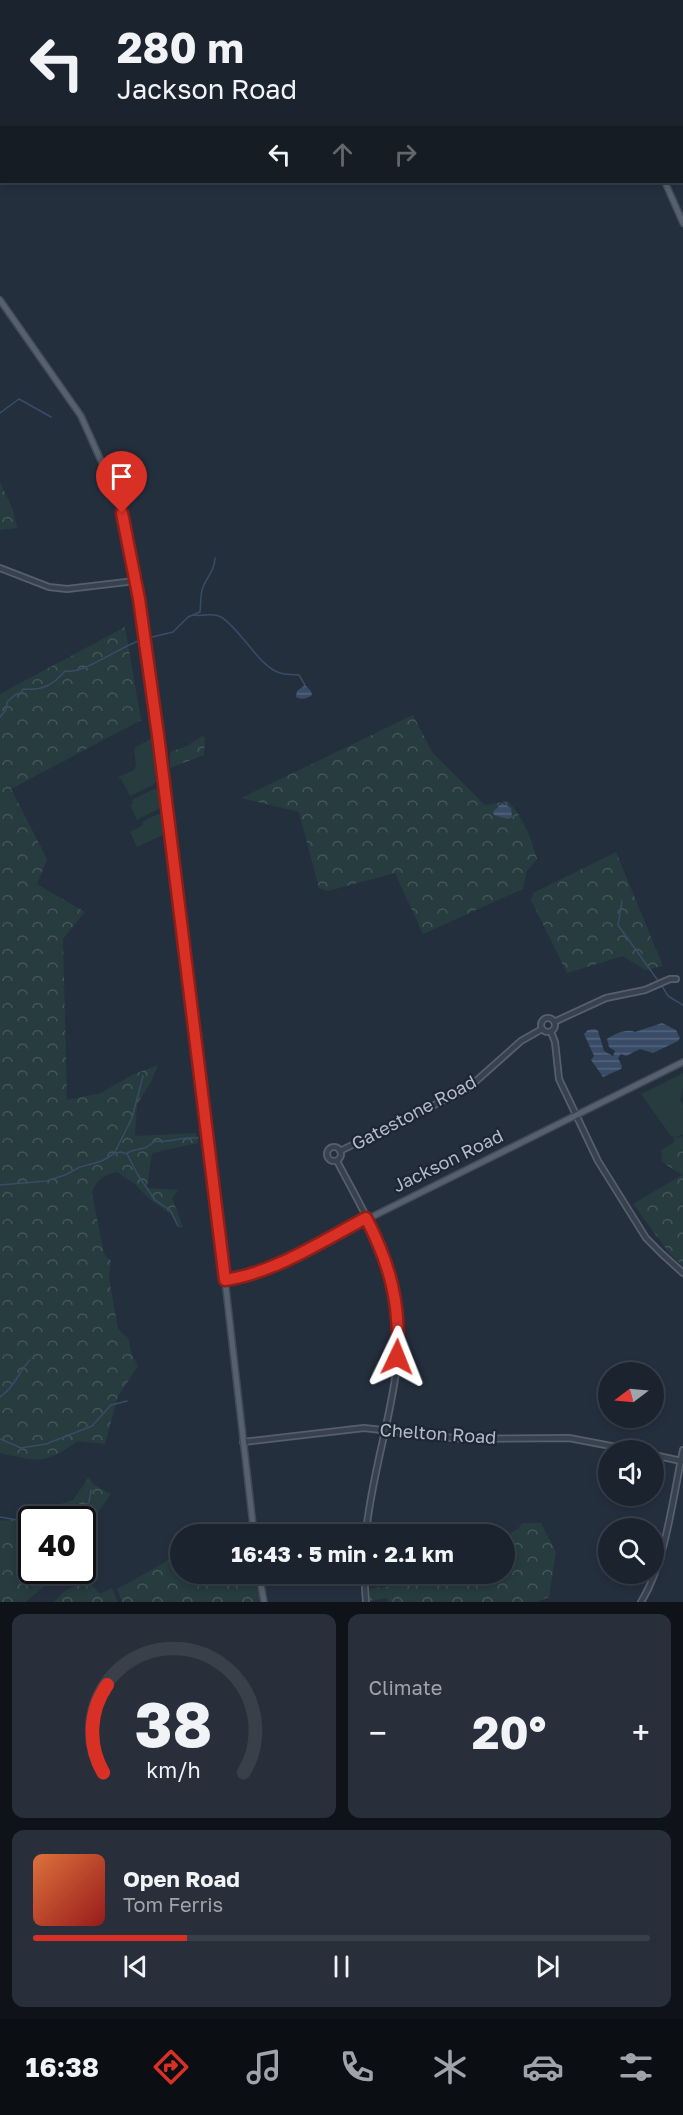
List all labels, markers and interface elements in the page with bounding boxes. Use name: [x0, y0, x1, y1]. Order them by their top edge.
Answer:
text: 280 m: [117, 22, 244, 72]
icon: left: [18, 24, 96, 102]
text: Jackson Road: [117, 73, 297, 105]
icon: left: [263, 138, 296, 171]
icon: ahead: [326, 138, 359, 171]
icon: right: [389, 138, 422, 171]
pin: [96, 451, 147, 513]
icon: arrive: [105, 460, 138, 493]
street label: Gatestone Road: [347, 1070, 480, 1154]
street label: Jackson Road: [389, 1124, 506, 1196]
position arrow: [365, 1325, 429, 1389]
north arrow: [598, 1362, 664, 1428]
map controls: [598, 1362, 664, 1584]
street label: Chelton Road: [379, 1418, 497, 1448]
button: sound: [598, 1440, 664, 1506]
speed limit sign: 40: [18, 1506, 96, 1584]
button: search: [598, 1518, 664, 1584]
text: 16:43 · 5 min · 2.1 km: [231, 1540, 454, 1567]
text: Climate: [369, 1675, 442, 1699]
text: 38: [135, 1686, 213, 1761]
text: 20°: [472, 1705, 546, 1759]
text: −: [369, 1713, 387, 1752]
text: +: [632, 1713, 650, 1752]
text: km/h: [146, 1757, 201, 1783]
text: Open Road: [123, 1865, 240, 1892]
text: Tom Ferris: [123, 1892, 223, 1916]
icon: previous: [119, 1950, 152, 1983]
icon: pause: [325, 1950, 358, 1983]
icon: next: [531, 1950, 564, 1983]
icon: directions: [150, 2046, 192, 2088]
icon: music: [243, 2046, 285, 2088]
icon: phone: [336, 2046, 378, 2088]
icon: climate: [429, 2046, 471, 2088]
icon: car: [522, 2046, 564, 2088]
icon: filters: [615, 2046, 657, 2088]
text: 16:38: [26, 2051, 99, 2083]

